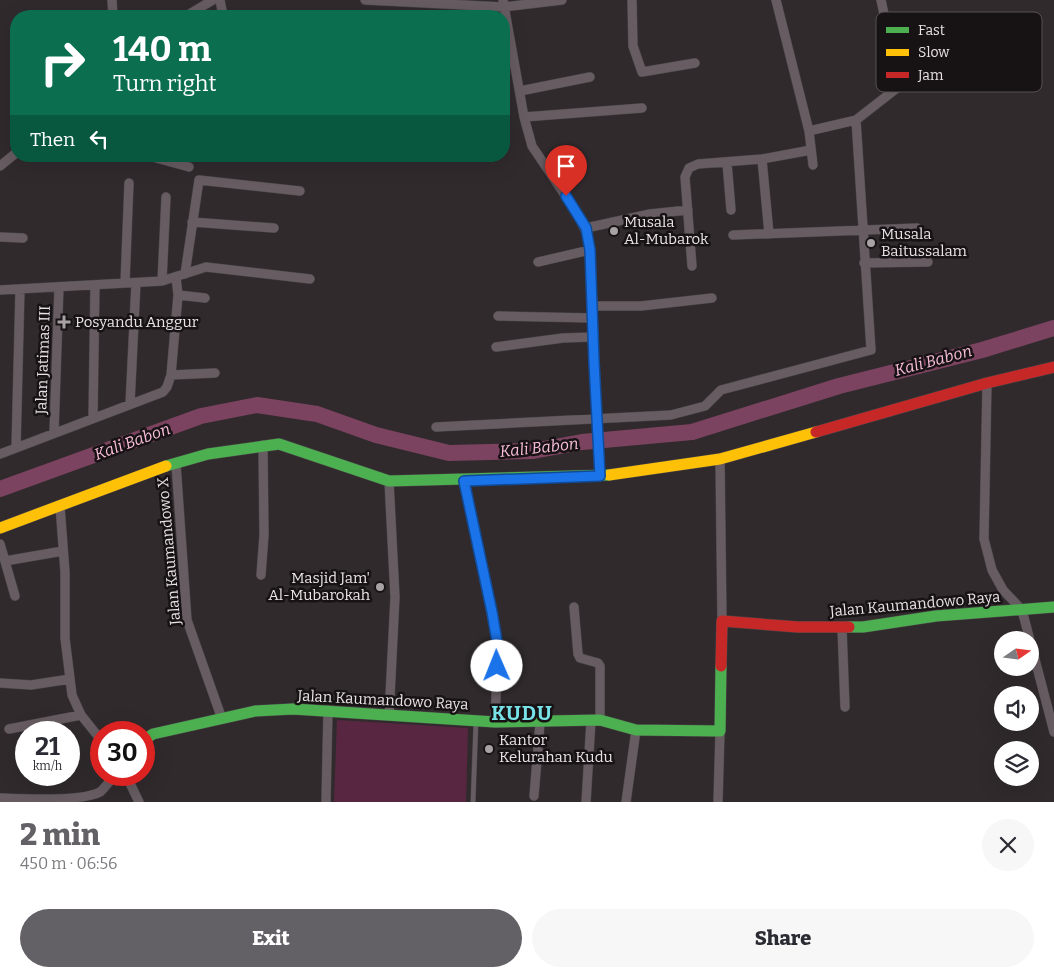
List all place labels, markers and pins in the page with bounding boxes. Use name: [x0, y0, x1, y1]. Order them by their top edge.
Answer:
pin: [545, 145, 587, 196]
place label: Musala Al-Mubarok: [624, 213, 709, 248]
marker: Musala Al-Mubarok: [608, 225, 620, 237]
place label: Musala Baitussalam: [881, 225, 968, 260]
marker: Musala Baitussalam: [865, 237, 877, 249]
place label: Posyandu Anggur: [75, 313, 199, 331]
marker: Posyandu Anggur: [57, 315, 71, 329]
place label: Masjid Jam' Al-Mubarokah: [268, 569, 371, 604]
marker: Masjid Jam' Al-Mubarokah: [374, 581, 386, 593]
place label: Kantor Kelurahan Kudu: [499, 731, 613, 766]
marker: Kantor Kelurahan Kudu: [483, 743, 495, 755]

